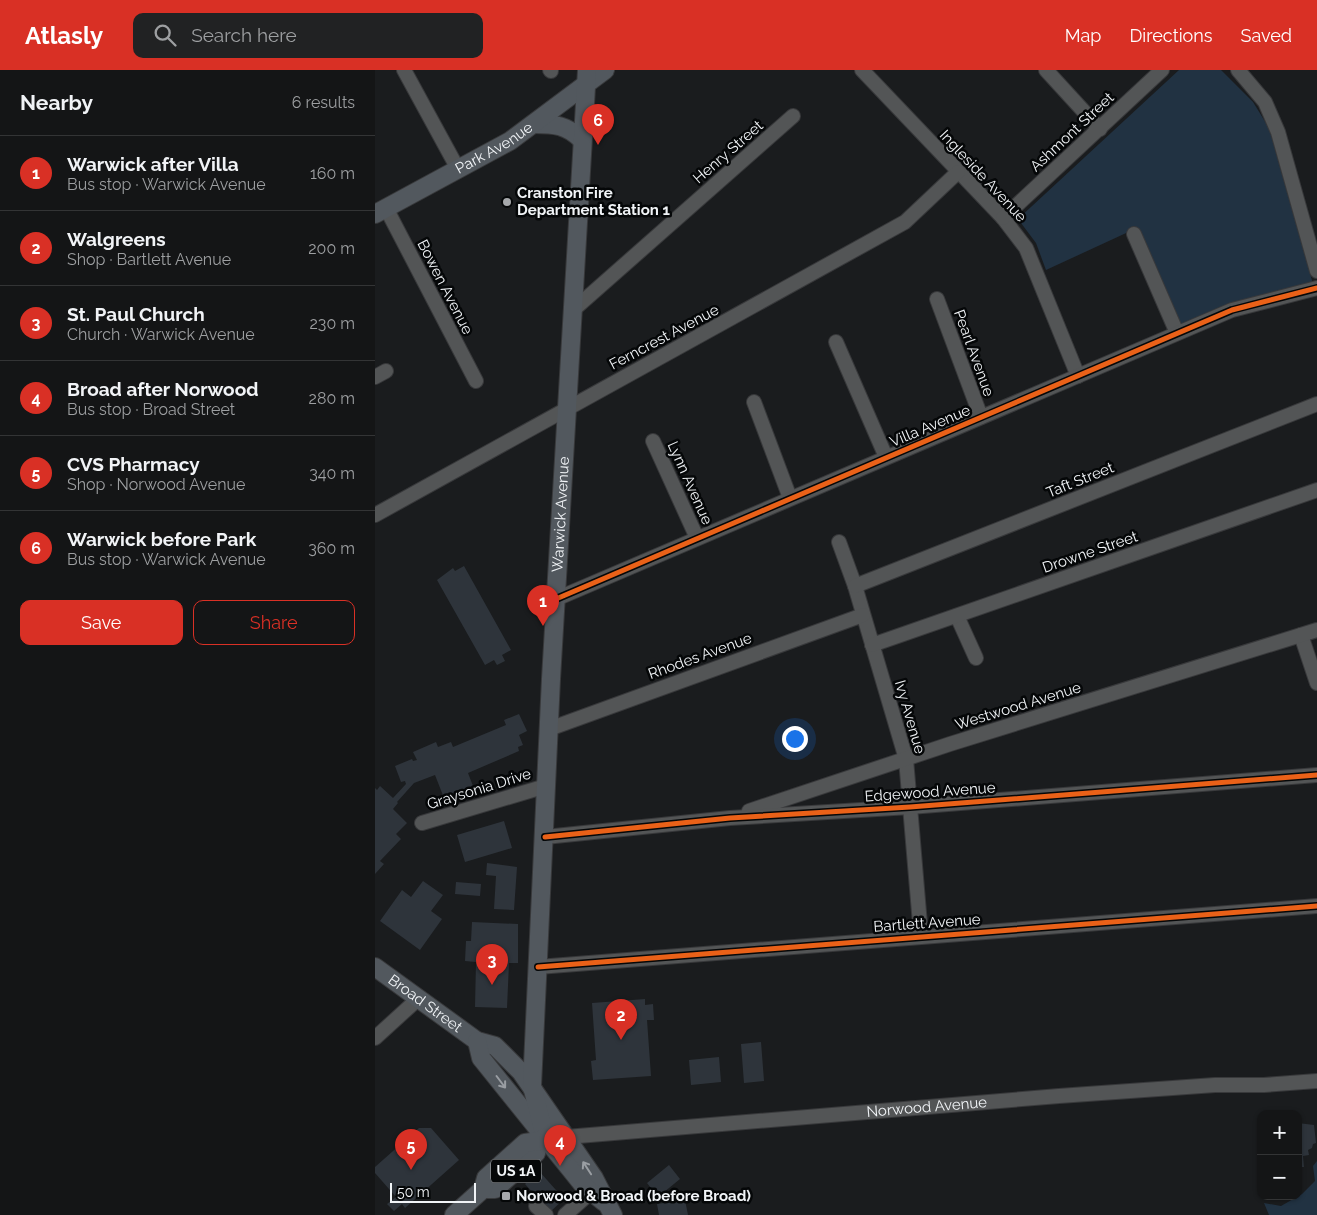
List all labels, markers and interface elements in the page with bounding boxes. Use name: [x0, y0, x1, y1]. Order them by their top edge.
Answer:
search box: [133, 13, 483, 58]
text: Atlasly: [25, 21, 103, 50]
icon: search: [151, 21, 179, 49]
text: Search here: [191, 24, 297, 46]
text: Map: [1065, 25, 1101, 46]
text: Directions: [1129, 25, 1213, 46]
text: Saved: [1241, 25, 1292, 46]
street label: Ashmont Street: [1026, 89, 1118, 175]
text: Nearby: [20, 90, 93, 115]
text: 6 results: [292, 93, 355, 112]
pin: 6: [582, 104, 614, 145]
street label: Henry Street: [689, 117, 767, 187]
street label: Park Avenue: [452, 118, 536, 178]
street label: Ingleside Avenue: [936, 126, 1030, 226]
text: Warwick after Villa: [67, 153, 239, 175]
text: 1: [32, 164, 40, 183]
text: 160 m: [310, 164, 355, 183]
text: Bus stop · Warwick Avenue: [67, 175, 266, 194]
place label: Cranston Fire Department Station 1: [517, 184, 670, 219]
marker: Cranston Fire Department Station 1: [501, 196, 513, 208]
text: Walgreens: [67, 228, 166, 250]
street label: Bowen Avenue: [413, 237, 477, 338]
text: 2: [31, 239, 41, 258]
text: 200 m: [308, 239, 355, 258]
text: Shop · Bartlett Avenue: [67, 250, 231, 269]
street label: Ferncrest Avenue: [606, 300, 722, 373]
text: St. Paul Church: [67, 303, 205, 325]
street label: Pearl Avenue: [950, 307, 998, 399]
text: 3: [32, 314, 40, 333]
text: 230 m: [310, 314, 355, 333]
text: Church · Warwick Avenue: [67, 325, 255, 344]
text: Broad after Norwood: [67, 378, 258, 400]
text: 4: [31, 389, 41, 408]
text: 280 m: [309, 389, 355, 408]
text: Bus stop · Broad Street: [67, 400, 235, 419]
street label: Villa Avenue: [887, 401, 973, 451]
street label: Lynn Avenue: [664, 439, 716, 528]
text: CVS Pharmacy: [67, 453, 200, 475]
street label: Warwick Avenue: [548, 456, 573, 573]
street label: Taft Street: [1044, 458, 1116, 502]
text: 5: [32, 464, 40, 483]
text: 340 m: [309, 464, 355, 483]
text: Shop · Norwood Avenue: [67, 475, 245, 494]
street label: Drowne Street: [1040, 527, 1140, 577]
text: Warwick before Park: [67, 528, 256, 550]
text: 6: [31, 539, 41, 558]
text: 360 m: [308, 539, 355, 558]
text: Bus stop · Warwick Avenue: [67, 550, 266, 569]
pin: 1: [527, 585, 559, 626]
button: Save: [20, 600, 183, 645]
button: Share: [193, 600, 355, 645]
street label: Rhodes Avenue: [646, 629, 754, 683]
street label: Ivy Avenue: [891, 678, 929, 756]
street label: Westwood Avenue: [953, 678, 1083, 734]
your location: [782, 726, 808, 752]
street label: Graysonia Drive: [425, 765, 533, 813]
street label: Edgewood Avenue: [864, 778, 996, 806]
street label: Bartlett Avenue: [873, 910, 981, 936]
pin: 3: [476, 944, 508, 985]
street label: Broad Street: [385, 971, 466, 1036]
pin: 2: [605, 999, 637, 1040]
one-way arrow: [496, 1075, 506, 1089]
street label: Norwood Avenue: [866, 1093, 988, 1121]
map controls: [1257, 1110, 1302, 1200]
button: +: [1257, 1110, 1302, 1155]
pin: 4: [544, 1125, 576, 1166]
pin: 5: [395, 1129, 427, 1170]
button: −: [1257, 1155, 1302, 1200]
road number: US 1A: [491, 1160, 541, 1182]
one-way arrow: [582, 1162, 592, 1176]
scale bar: [390, 1180, 476, 1203]
text: 50 m: [397, 1184, 430, 1200]
place label: Norwood & Broad (before Broad): [516, 1187, 751, 1205]
marker: Norwood & Broad (before Broad): [500, 1190, 512, 1202]

